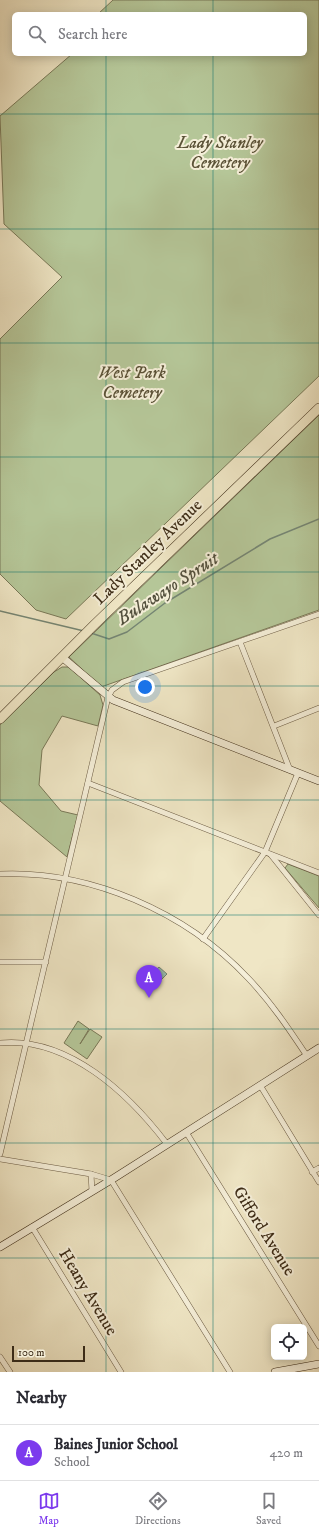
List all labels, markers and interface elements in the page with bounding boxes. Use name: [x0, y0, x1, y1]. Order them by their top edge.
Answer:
search box: [12, 12, 307, 56]
icon: search: [26, 23, 48, 45]
text: Search here: [58, 25, 127, 44]
park label: Lady Stanley Cemetery: [176, 132, 264, 174]
park label: West Park Cemetery: [98, 362, 167, 404]
street label: Lady Stanley Avenue: [89, 494, 207, 610]
water label: Bulawayo Spruit: [112, 547, 224, 631]
your location: [135, 677, 155, 697]
pin: A: [136, 965, 162, 998]
street label: Gifford Avenue: [228, 1182, 300, 1280]
street label: Heany Avenue: [53, 1244, 123, 1340]
map controls: [271, 1324, 307, 1360]
button: locate: [271, 1324, 307, 1360]
scale bar: [12, 1344, 85, 1363]
text: 100 m: [18, 1346, 44, 1360]
text: Nearby: [16, 1387, 66, 1409]
text: Baines Junior School: [54, 1435, 178, 1454]
text: A: [25, 1445, 33, 1461]
text: 420 m: [270, 1445, 303, 1461]
text: School: [54, 1454, 90, 1470]
tab: Map: [38, 1490, 60, 1528]
tab: Directions: [135, 1490, 181, 1528]
tab: Saved: [256, 1490, 281, 1528]

